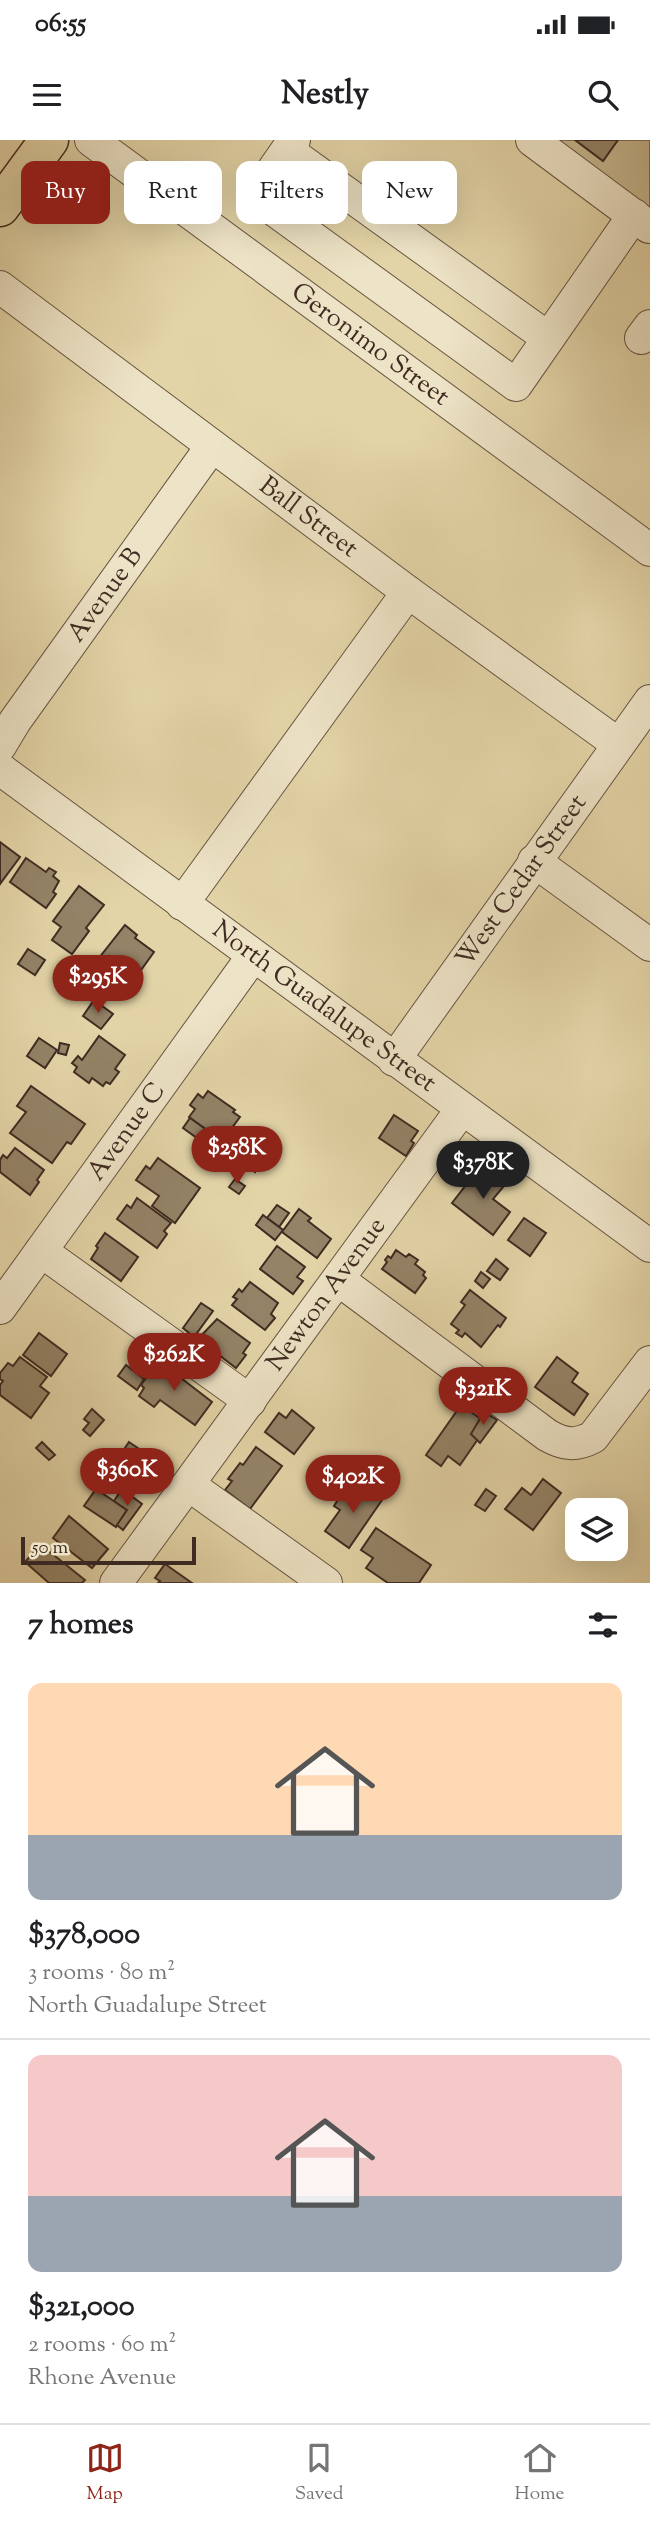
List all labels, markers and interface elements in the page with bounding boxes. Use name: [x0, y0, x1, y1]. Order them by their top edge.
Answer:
text: 06:55: [35, 6, 86, 43]
text: Nestly: [281, 72, 369, 118]
icon: menu: [28, 76, 66, 114]
icon: search: [584, 76, 622, 114]
chip: Buy: [21, 161, 110, 224]
chip: Rent: [124, 161, 222, 224]
chip: Filters: [236, 161, 348, 224]
chip: New: [362, 161, 457, 224]
street label: Geronimo Street: [283, 274, 457, 415]
street label: Ball Street: [251, 468, 366, 567]
street label: Avenue B: [58, 540, 152, 650]
street label: West Cedar Street: [447, 787, 596, 975]
street label: North Guadalupe Street: [204, 912, 444, 1102]
pin: $295K: [49, 956, 147, 1015]
text: $295K: [69, 961, 127, 994]
street label: Avenue C: [79, 1075, 175, 1189]
pin: $258K: [188, 1126, 286, 1186]
text: $258K: [207, 1132, 267, 1165]
pin: $378K: [434, 1142, 532, 1201]
text: $378K: [452, 1147, 514, 1180]
street label: Newton Avenue: [258, 1210, 395, 1379]
pin: $262K: [125, 1334, 223, 1393]
text: $262K: [143, 1339, 205, 1372]
pin: $321K: [434, 1368, 532, 1427]
text: $321K: [455, 1373, 511, 1406]
pin: $360K: [78, 1448, 176, 1508]
text: $360K: [96, 1454, 158, 1487]
pin: $402K: [304, 1456, 402, 1515]
text: $402K: [322, 1461, 385, 1494]
map controls: [565, 1498, 628, 1561]
button: layers: [565, 1498, 628, 1561]
scale bar: [21, 1534, 196, 1566]
text: 50 m: [32, 1535, 68, 1562]
text: 7 homes: [28, 1604, 133, 1647]
icon: filters: [584, 1606, 622, 1644]
icon: home: [262, 1728, 388, 1854]
text: $378,000: [28, 1914, 140, 1957]
text: 3 rooms · 80 m²: [28, 1957, 175, 1990]
text: North Guadalupe Street: [28, 1990, 267, 2023]
icon: home: [262, 2100, 388, 2226]
text: $321,000: [28, 2286, 135, 2329]
text: 2 rooms · 60 m²: [28, 2329, 176, 2362]
text: Rhone Avenue: [28, 2362, 176, 2395]
tab: Map: [86, 2439, 124, 2508]
tab: Saved: [295, 2439, 343, 2508]
tab: Home: [515, 2439, 564, 2508]

